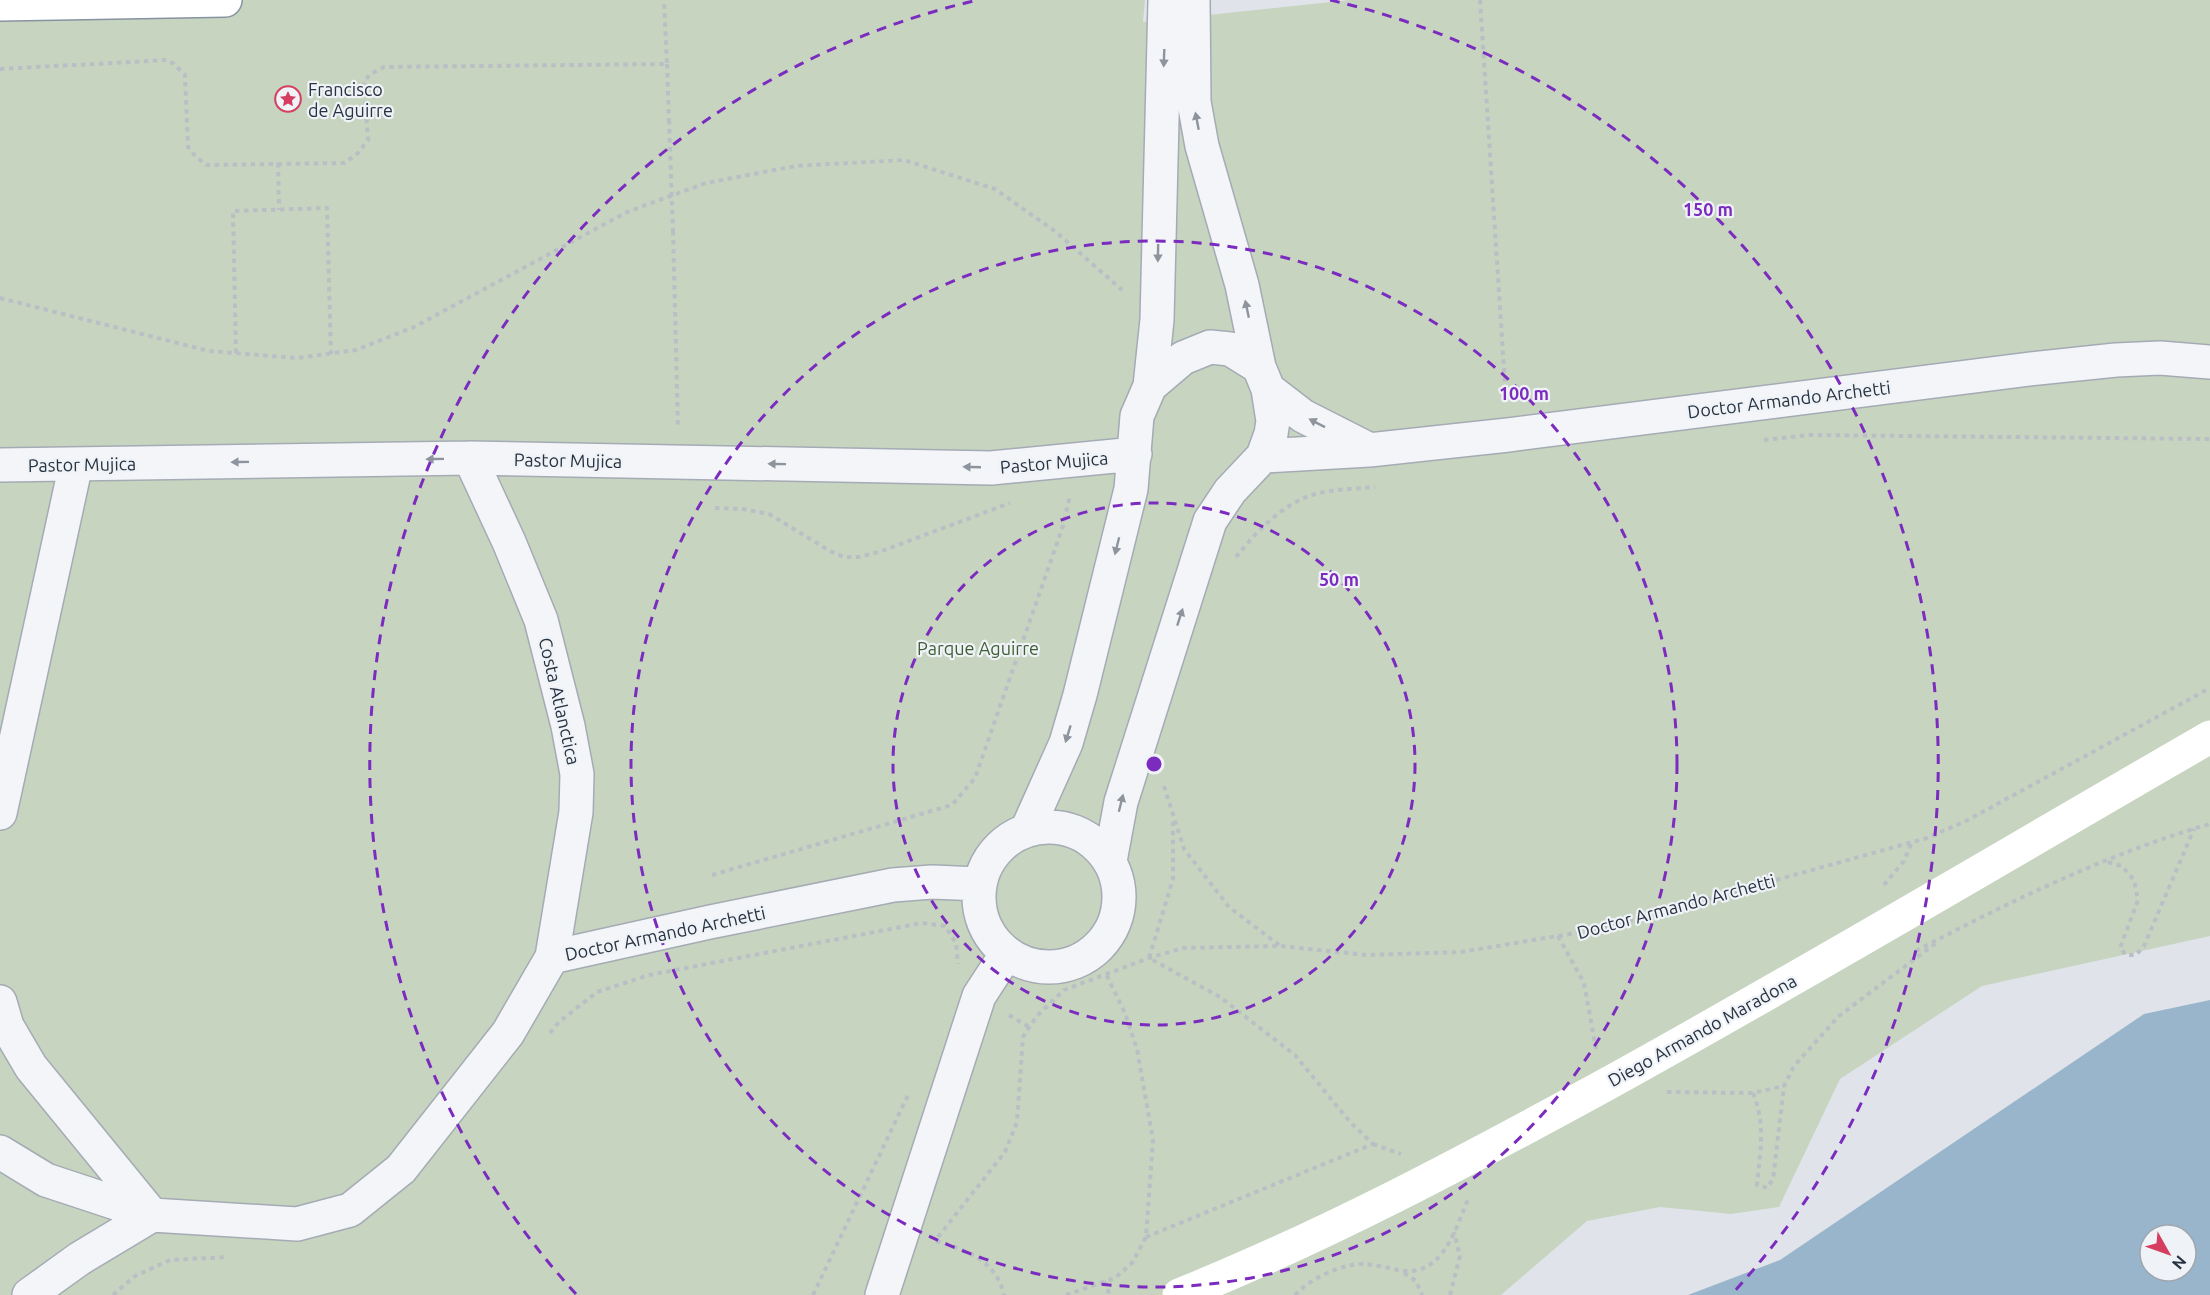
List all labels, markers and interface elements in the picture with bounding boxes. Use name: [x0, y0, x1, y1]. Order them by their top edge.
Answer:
one-way arrow: [1159, 49, 1168, 68]
place label: Francisco de Aguirre: [308, 79, 393, 120]
place icon: Francisco de Aguirre: [273, 84, 303, 114]
one-way arrow: [1192, 111, 1201, 130]
text: 150 m: [1683, 199, 1733, 219]
one-way arrow: [1154, 244, 1163, 263]
one-way arrow: [1242, 300, 1251, 319]
street label: Doctor Armando Archetti: [1686, 377, 1892, 421]
text: 100 m: [1499, 383, 1549, 403]
one-way arrow: [1309, 418, 1326, 428]
street label: Pastor Mujica: [999, 447, 1109, 477]
street label: Pastor Mujica: [514, 449, 622, 471]
street label: Pastor Mujica: [28, 453, 136, 475]
one-way arrow: [426, 454, 445, 464]
one-way arrow: [231, 457, 250, 467]
one-way arrow: [768, 459, 787, 469]
one-way arrow: [963, 463, 982, 472]
one-way arrow: [1111, 536, 1121, 555]
text: 50 m: [1319, 569, 1359, 589]
one-way arrow: [1175, 608, 1185, 626]
street label: Costa Atlanctica: [536, 635, 584, 767]
park label: Parque Aguirre: [917, 638, 1039, 658]
one-way arrow: [1063, 726, 1072, 744]
centre of rings: [1144, 754, 1164, 774]
one-way arrow: [1117, 794, 1126, 813]
street label: Doctor Armando Archetti: [1575, 870, 1777, 942]
street label: Doctor Armando Archetti: [563, 902, 767, 964]
street label: Diego Armando Maradona: [1604, 970, 1800, 1090]
north arrow: [2138, 1223, 2198, 1283]
text: N: [2169, 1252, 2190, 1273]

